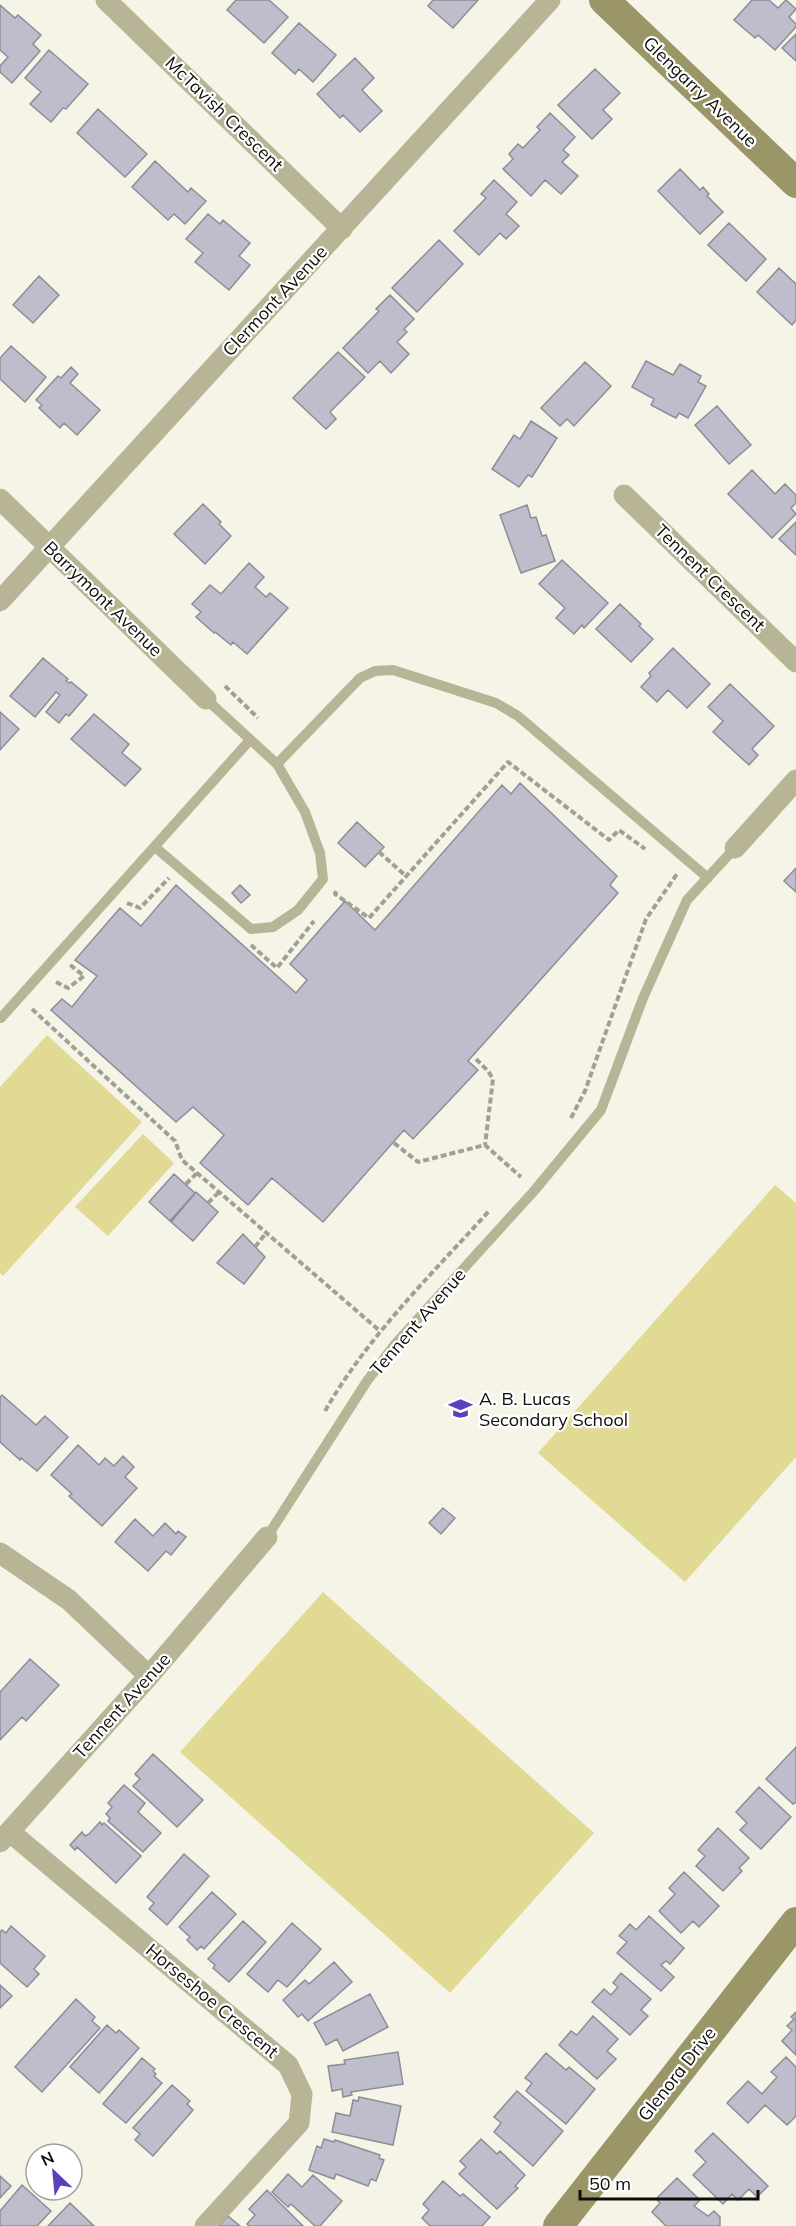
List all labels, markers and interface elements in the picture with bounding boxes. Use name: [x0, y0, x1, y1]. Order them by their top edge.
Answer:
street label: Glengarry Avenue: [638, 31, 762, 152]
street label: McTavish Crescent: [160, 51, 288, 176]
street label: Clermont Avenue: [217, 240, 332, 361]
street label: Tennent Crescent: [650, 519, 770, 636]
street label: Barrymont Avenue: [39, 536, 168, 661]
street label: Tennent Avenue: [365, 1263, 470, 1380]
place label: A. B. Lucas Secondary School: [479, 1387, 628, 1431]
school or university icon: A. B. Lucas Secondary School: [448, 1396, 474, 1422]
street label: Tennent Avenue: [68, 1648, 175, 1763]
street label: Horseshoe Crescent: [141, 1938, 283, 2063]
street label: Glenora Drive: [633, 2022, 721, 2125]
north arrow: [24, 2142, 84, 2202]
text: N: [38, 2147, 57, 2170]
scale bar: [580, 2163, 758, 2201]
text: 50 m: [589, 2172, 631, 2195]

